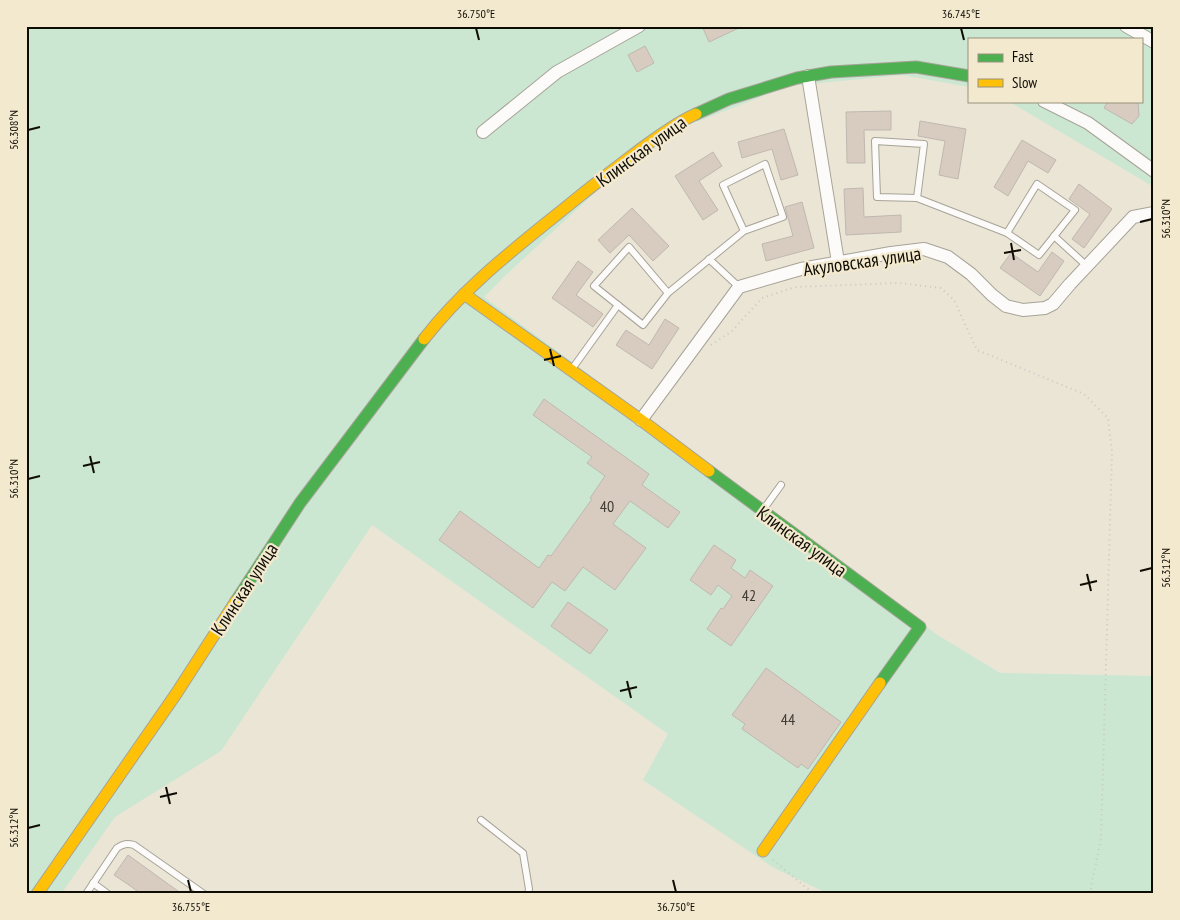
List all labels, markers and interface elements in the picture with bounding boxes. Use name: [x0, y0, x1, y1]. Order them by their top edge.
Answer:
text: 36.750°E: [457, 6, 495, 21]
text: 36.745°E: [942, 6, 980, 21]
legend: [968, 38, 1142, 102]
text: Fast: [1012, 47, 1033, 66]
text: Slow: [1012, 73, 1037, 92]
text: 56.308°N: [6, 110, 21, 150]
street label: Клинская улица: [591, 110, 691, 192]
text: 56.310°N: [1158, 199, 1173, 239]
street label: Акуловская улица: [802, 241, 922, 281]
text: 56.310°N: [6, 459, 21, 499]
house number: 40: [600, 496, 614, 516]
street label: Клинская улица: [752, 500, 852, 582]
street label: Клинская улица: [205, 538, 283, 640]
text: 56.312°N: [1158, 548, 1173, 588]
house number: 42: [742, 585, 756, 605]
house number: 44: [781, 709, 795, 729]
text: 56.312°N: [6, 808, 21, 848]
text: 36.755°E: [172, 899, 210, 914]
text: 36.750°E: [657, 899, 695, 914]

